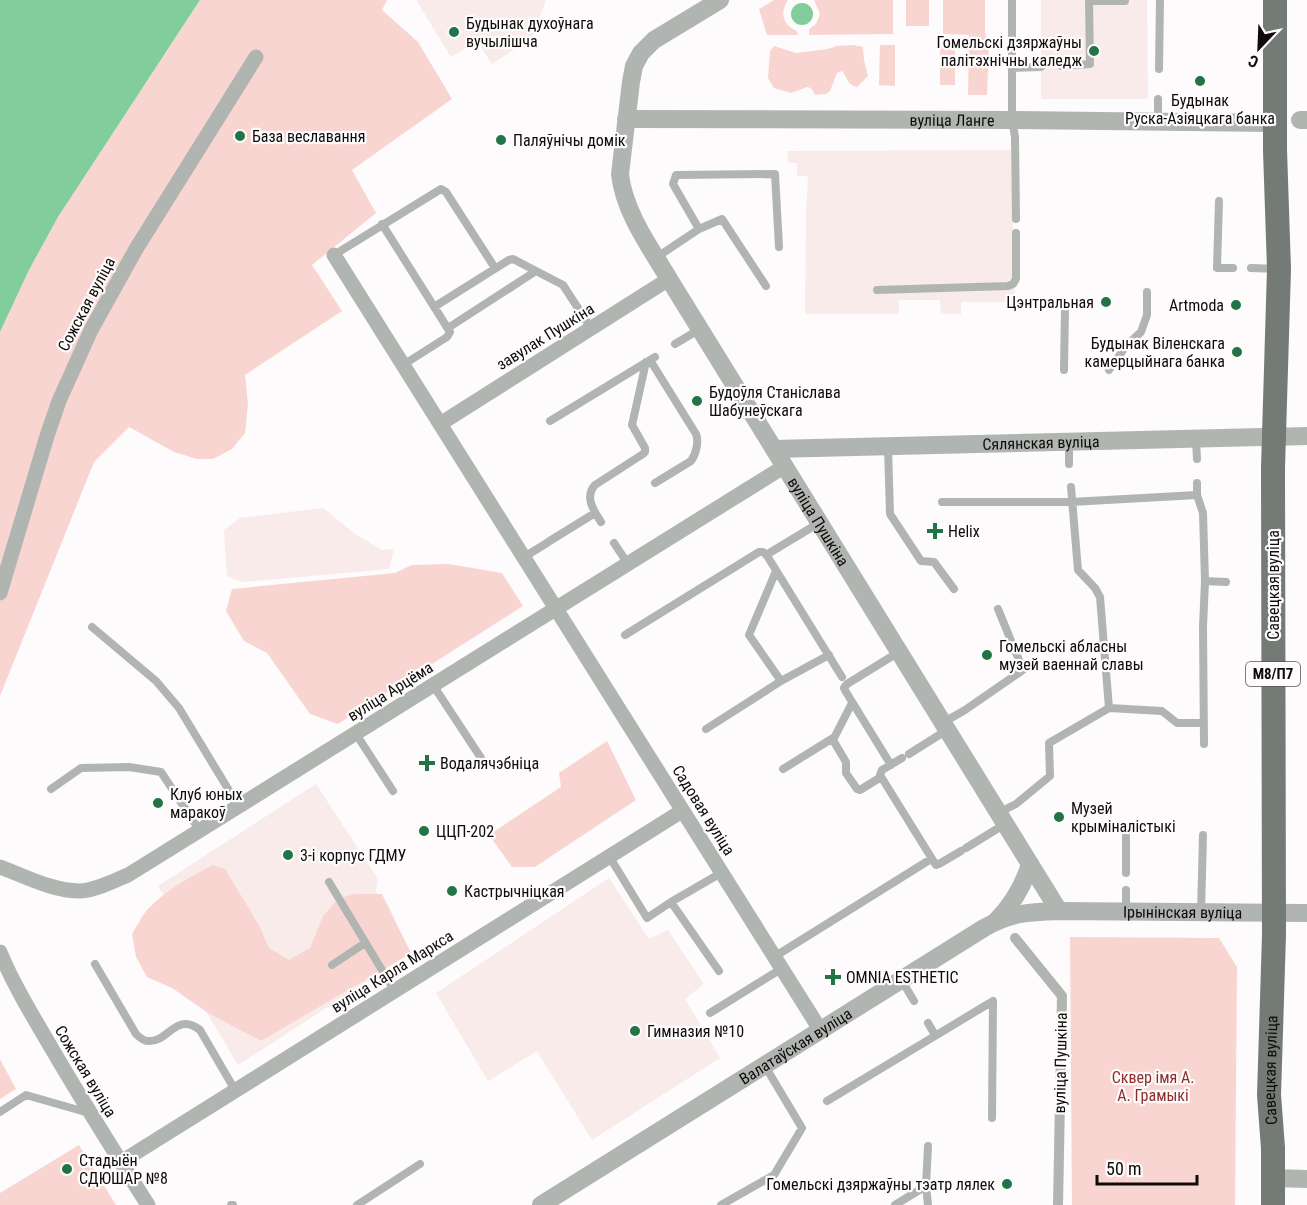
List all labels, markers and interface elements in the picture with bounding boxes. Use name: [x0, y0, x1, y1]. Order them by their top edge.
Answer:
place label: Будынак духоўнага вучылішча: [466, 14, 594, 51]
north arrow: [1229, 18, 1289, 78]
marker: Будынак духоўнага вучылішча: [447, 25, 461, 39]
place label: Гомельскі дзяржаўны палітэхнічны каледж: [936, 33, 1082, 70]
marker: Гомельскі дзяржаўны палітэхнічны каледж: [1087, 44, 1101, 58]
text: С: [1245, 51, 1261, 72]
marker: Будынак Руска-Азіяцкага банка: [1193, 74, 1207, 88]
place label: Будынак Руска-Азіяцкага банка: [1125, 91, 1275, 128]
street label: вуліца Ланге: [910, 111, 994, 130]
place label: База веславання: [252, 127, 365, 146]
marker: База веславання: [233, 129, 247, 143]
place label: Паляўнічы домік: [513, 131, 626, 150]
marker: Паляўнічы домік: [494, 133, 508, 147]
street label: Сожская вуліца: [54, 254, 119, 354]
place label: Цэнтральная: [1006, 293, 1094, 312]
marker: Цэнтральная: [1099, 295, 1113, 309]
place label: Artmoda: [1169, 296, 1224, 315]
marker: Artmoda: [1229, 298, 1243, 312]
street label: завулак Пушкіна: [493, 299, 598, 374]
place label: Будынак Віленскага камерцыйнага банка: [1085, 334, 1225, 371]
marker: Будынак Віленскага камерцыйнага банка: [1230, 345, 1244, 359]
place label: Будоўля Станіслава Шабунеўскага: [709, 383, 841, 420]
marker: Будоўля Станіслава Шабунеўскага: [690, 394, 704, 408]
street label: Сялянская вуліца: [982, 432, 1100, 454]
street label: вуліца Пушкіна: [784, 474, 853, 570]
marker: Helix: [926, 522, 944, 540]
place label: Helix: [948, 522, 980, 541]
street label: Савецкая вуліца: [1264, 530, 1283, 640]
place label: Гомельскі абласны музей ваеннай славы: [999, 637, 1144, 674]
marker: Гомельскі абласны музей ваеннай славы: [980, 648, 994, 662]
street label: вуліца Арцёма: [344, 658, 436, 725]
road number: М8/П7: [1246, 662, 1300, 686]
marker: Водалячэбніца: [418, 754, 436, 772]
place label: Водалячэбніца: [440, 754, 539, 773]
street label: Садовая вуліца: [668, 762, 739, 859]
place label: Клуб юных маракоў: [170, 785, 243, 822]
marker: Клуб юных маракоў: [151, 796, 165, 810]
place label: Музей крыміналістыкі: [1071, 799, 1176, 836]
marker: Музей крыміналістыкі: [1052, 810, 1066, 824]
place label: ЦЦП-202: [436, 822, 494, 841]
marker: ЦЦП-202: [417, 824, 431, 838]
place label: 3-і корпус ГДМУ: [300, 846, 407, 865]
marker: 3-і корпус ГДМУ: [281, 848, 295, 862]
place label: Кастрычніцкая: [464, 882, 565, 901]
marker: Кастрычніцкая: [445, 884, 459, 898]
street label: Ірынінская вуліца: [1123, 903, 1242, 922]
street label: вуліца Карла Маркса: [328, 926, 457, 1017]
marker: OMNIA ESTHETIC: [824, 968, 842, 986]
place label: OMNIA ESTHETIC: [846, 968, 959, 987]
street label: Валатаўская вуліца: [736, 1004, 855, 1089]
street label: вуліца Пушкіна: [1050, 1012, 1071, 1114]
street label: Савецкая вуліца: [1260, 1015, 1281, 1126]
street label: Сожская вуліца: [51, 1022, 120, 1121]
place label: Гимназия №10: [647, 1022, 744, 1041]
marker: Гимназия №10: [628, 1024, 642, 1038]
park label: Сквер імя А. А. Грамыкі: [1112, 1068, 1194, 1105]
scale bar: [1097, 1148, 1198, 1186]
place label: Стадыён СДЮШАР №8: [79, 1151, 168, 1188]
text: 50 m: [1106, 1158, 1141, 1179]
marker: Стадыён СДЮШАР №8: [60, 1162, 74, 1176]
place label: Гомельскі дзяржаўны тэатр лялек: [766, 1175, 995, 1194]
marker: Гомельскі дзяржаўны тэатр лялек: [1000, 1177, 1014, 1191]

